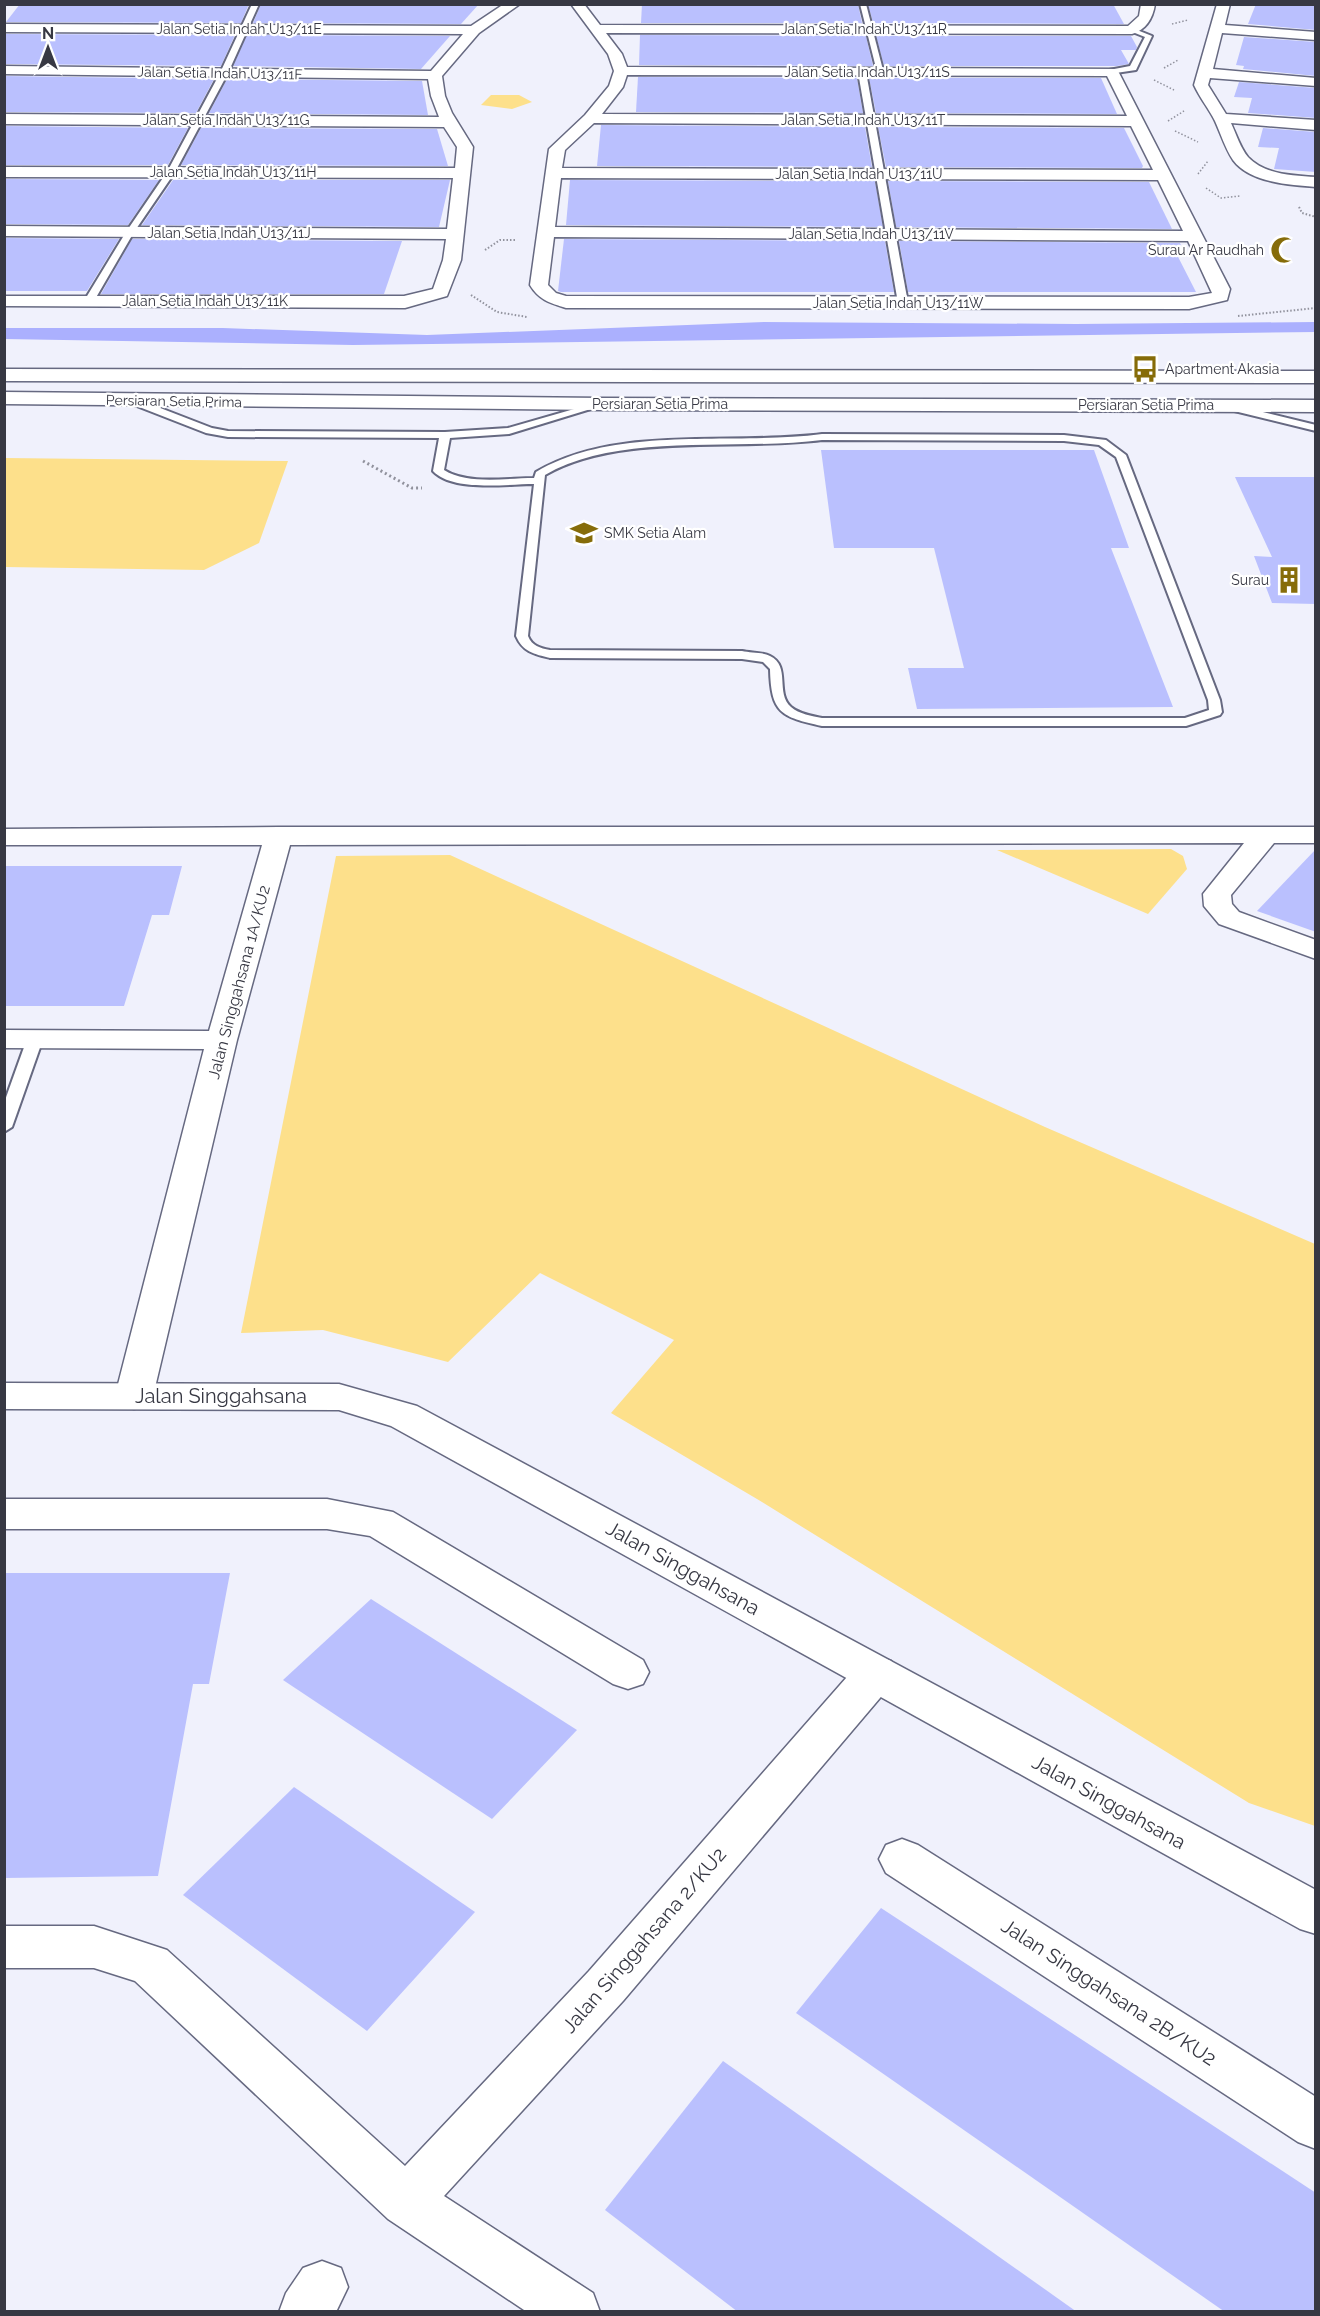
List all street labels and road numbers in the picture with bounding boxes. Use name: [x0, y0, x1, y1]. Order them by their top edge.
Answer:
street label: Jalan Setia Indah U13/11E: [156, 21, 322, 37]
street label: Jalan Setia Indah U13/11R: [781, 21, 947, 37]
street label: Jalan Setia Indah U13/11F: [137, 64, 303, 82]
street label: Jalan Setia Indah U13/11S: [784, 64, 950, 80]
street label: Jalan Setia Indah U13/11G: [143, 112, 309, 128]
street label: Jalan Setia Indah U13/11T: [781, 112, 946, 128]
street label: Jalan Setia Indah U13/11H: [149, 164, 317, 180]
street label: Jalan Setia Indah U13/11U: [775, 166, 943, 182]
street label: Jalan Setia Indah U13/11J: [147, 225, 311, 241]
street label: Jalan Setia Indah U13/11V: [788, 226, 954, 242]
street label: Jalan Setia Indah U13/11K: [122, 293, 288, 309]
street label: Jalan Setia Indah U13/11W: [813, 295, 984, 311]
street label: Persiaran Setia Prima: [106, 392, 242, 410]
street label: Persiaran Setia Prima: [592, 396, 728, 412]
street label: Persiaran Setia Prima: [1078, 397, 1214, 413]
street label: Jalan Singgahsana 1A/KU2: [204, 883, 274, 1081]
street label: Jalan Singgahsana: [135, 1384, 307, 1408]
street label: Jalan Singgahsana: [602, 1516, 764, 1620]
street label: Jalan Singgahsana: [1028, 1750, 1190, 1854]
street label: Jalan Singgahsana 2/KU2: [557, 1842, 731, 2038]
street label: Jalan Singgahsana 2B/KU2: [997, 1913, 1221, 2071]

